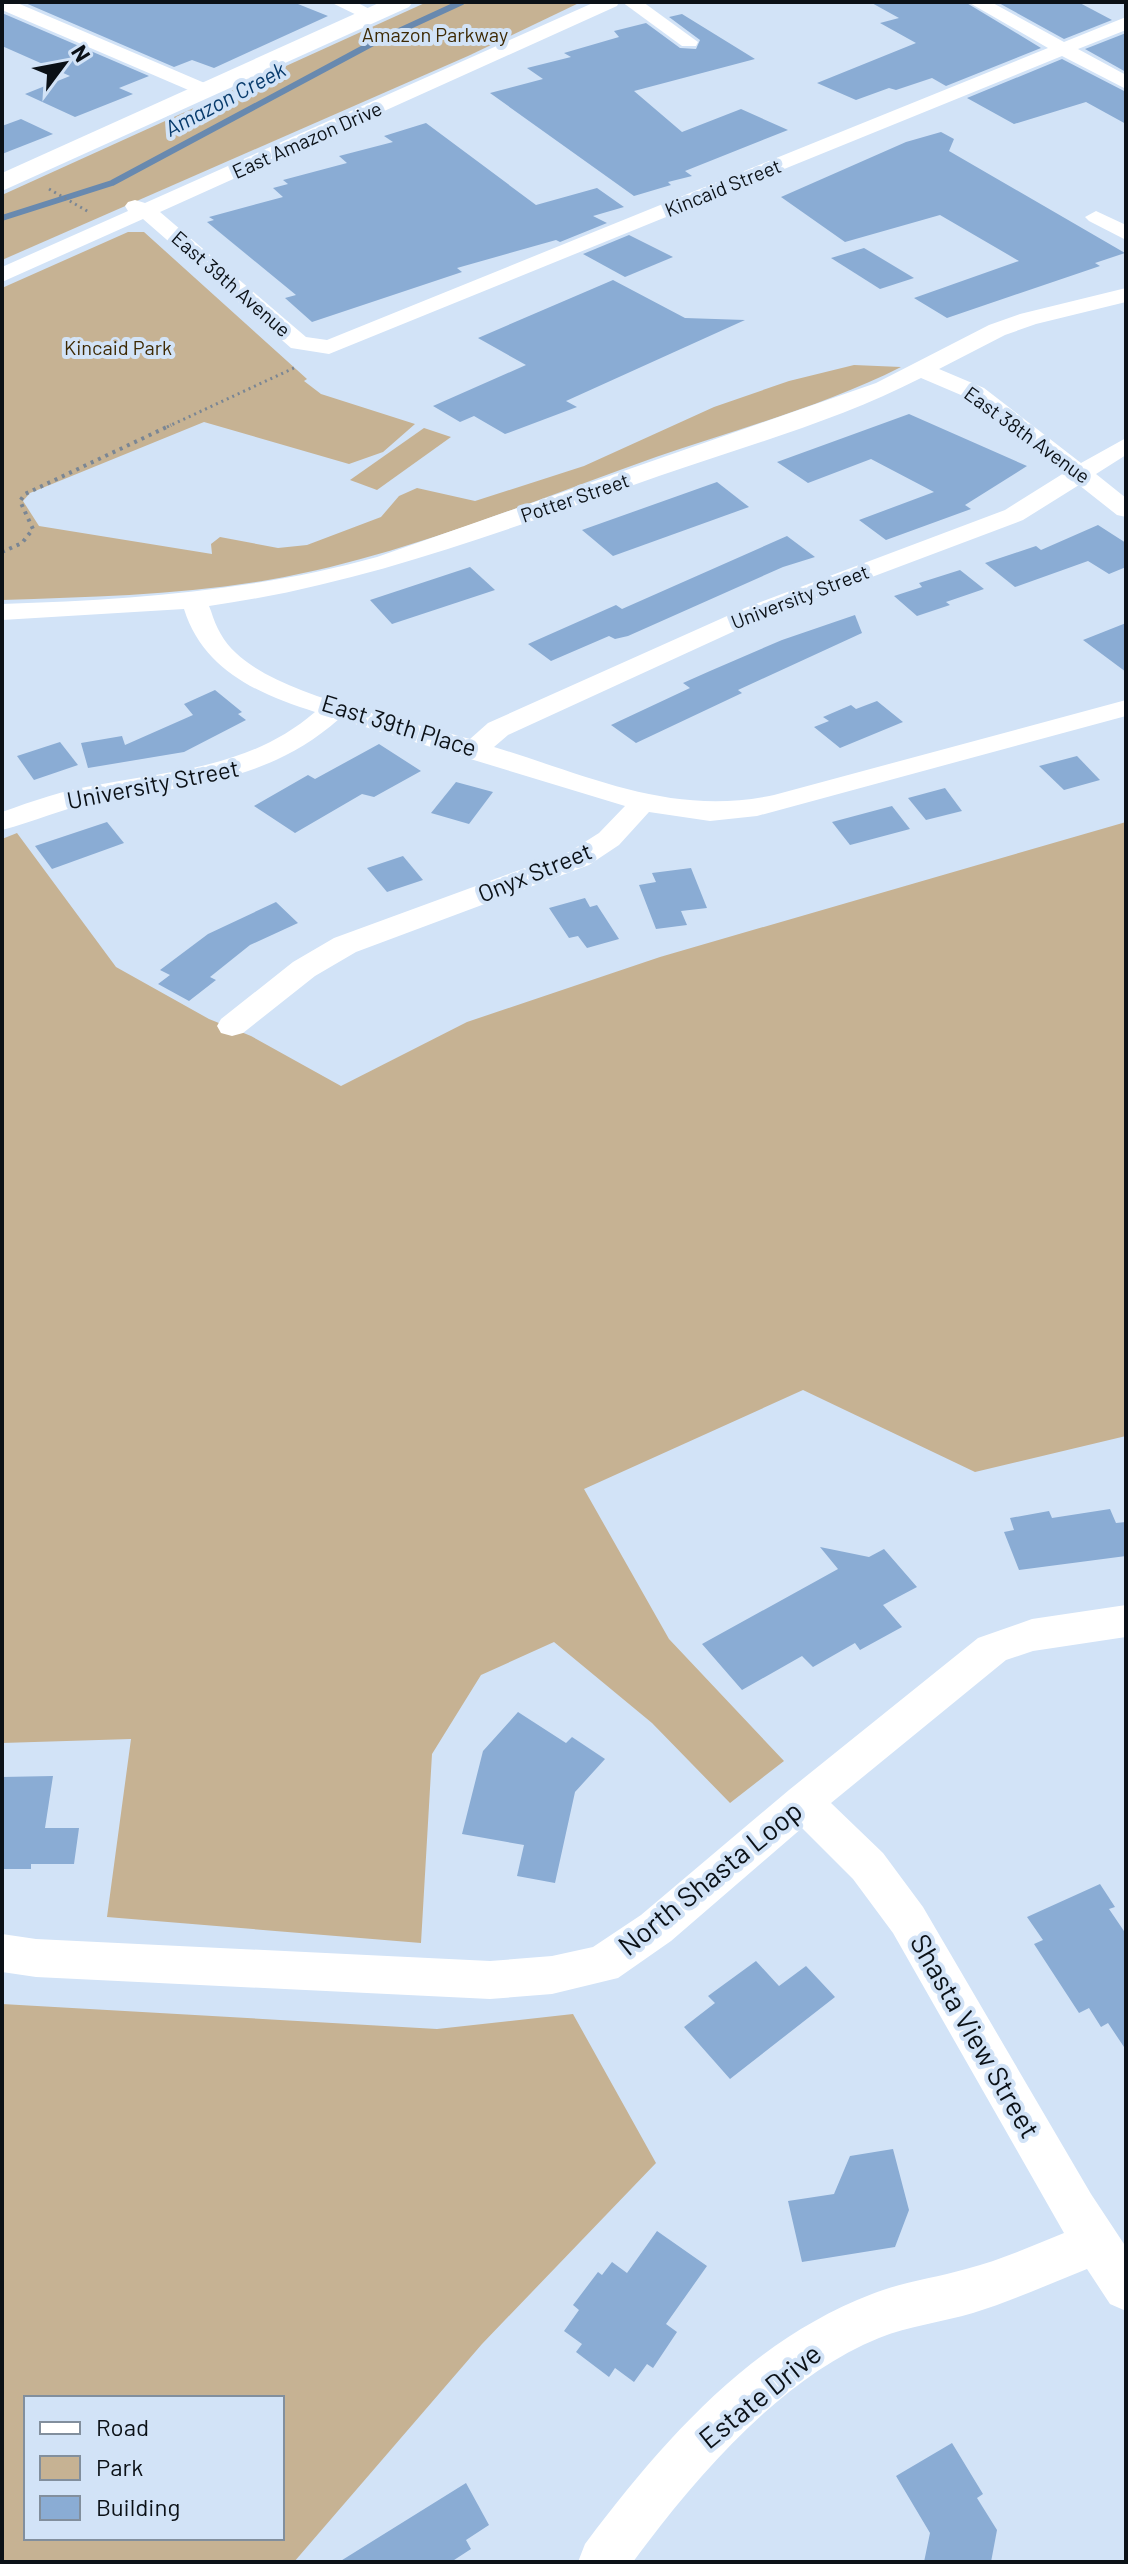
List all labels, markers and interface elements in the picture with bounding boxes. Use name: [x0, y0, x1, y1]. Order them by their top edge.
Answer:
park label: Amazon Parkway: [362, 22, 508, 46]
north arrow: [24, 24, 104, 104]
text: N: [67, 40, 97, 66]
water label: Amazon Creek: [160, 55, 290, 141]
street label: East Amazon Drive: [228, 95, 385, 183]
street label: Kincaid Street: [661, 153, 784, 221]
street label: East 39th Avenue: [167, 225, 296, 341]
park label: Kincaid Park: [64, 335, 172, 359]
street label: East 38th Avenue: [960, 381, 1095, 488]
street label: Potter Street: [517, 467, 632, 527]
street label: University Street: [727, 559, 872, 633]
street label: East 39th Place: [319, 687, 480, 762]
street label: University Street: [64, 753, 241, 814]
street label: Onyx Street: [473, 836, 596, 908]
street label: North Shasta Loop: [611, 1793, 808, 1962]
street label: Shasta View Street: [904, 1928, 1048, 2143]
street label: Estate Drive: [691, 2336, 827, 2455]
legend: [24, 2396, 284, 2540]
text: Road: [96, 2412, 149, 2441]
text: Park: [96, 2452, 143, 2481]
text: Building: [96, 2492, 180, 2521]

